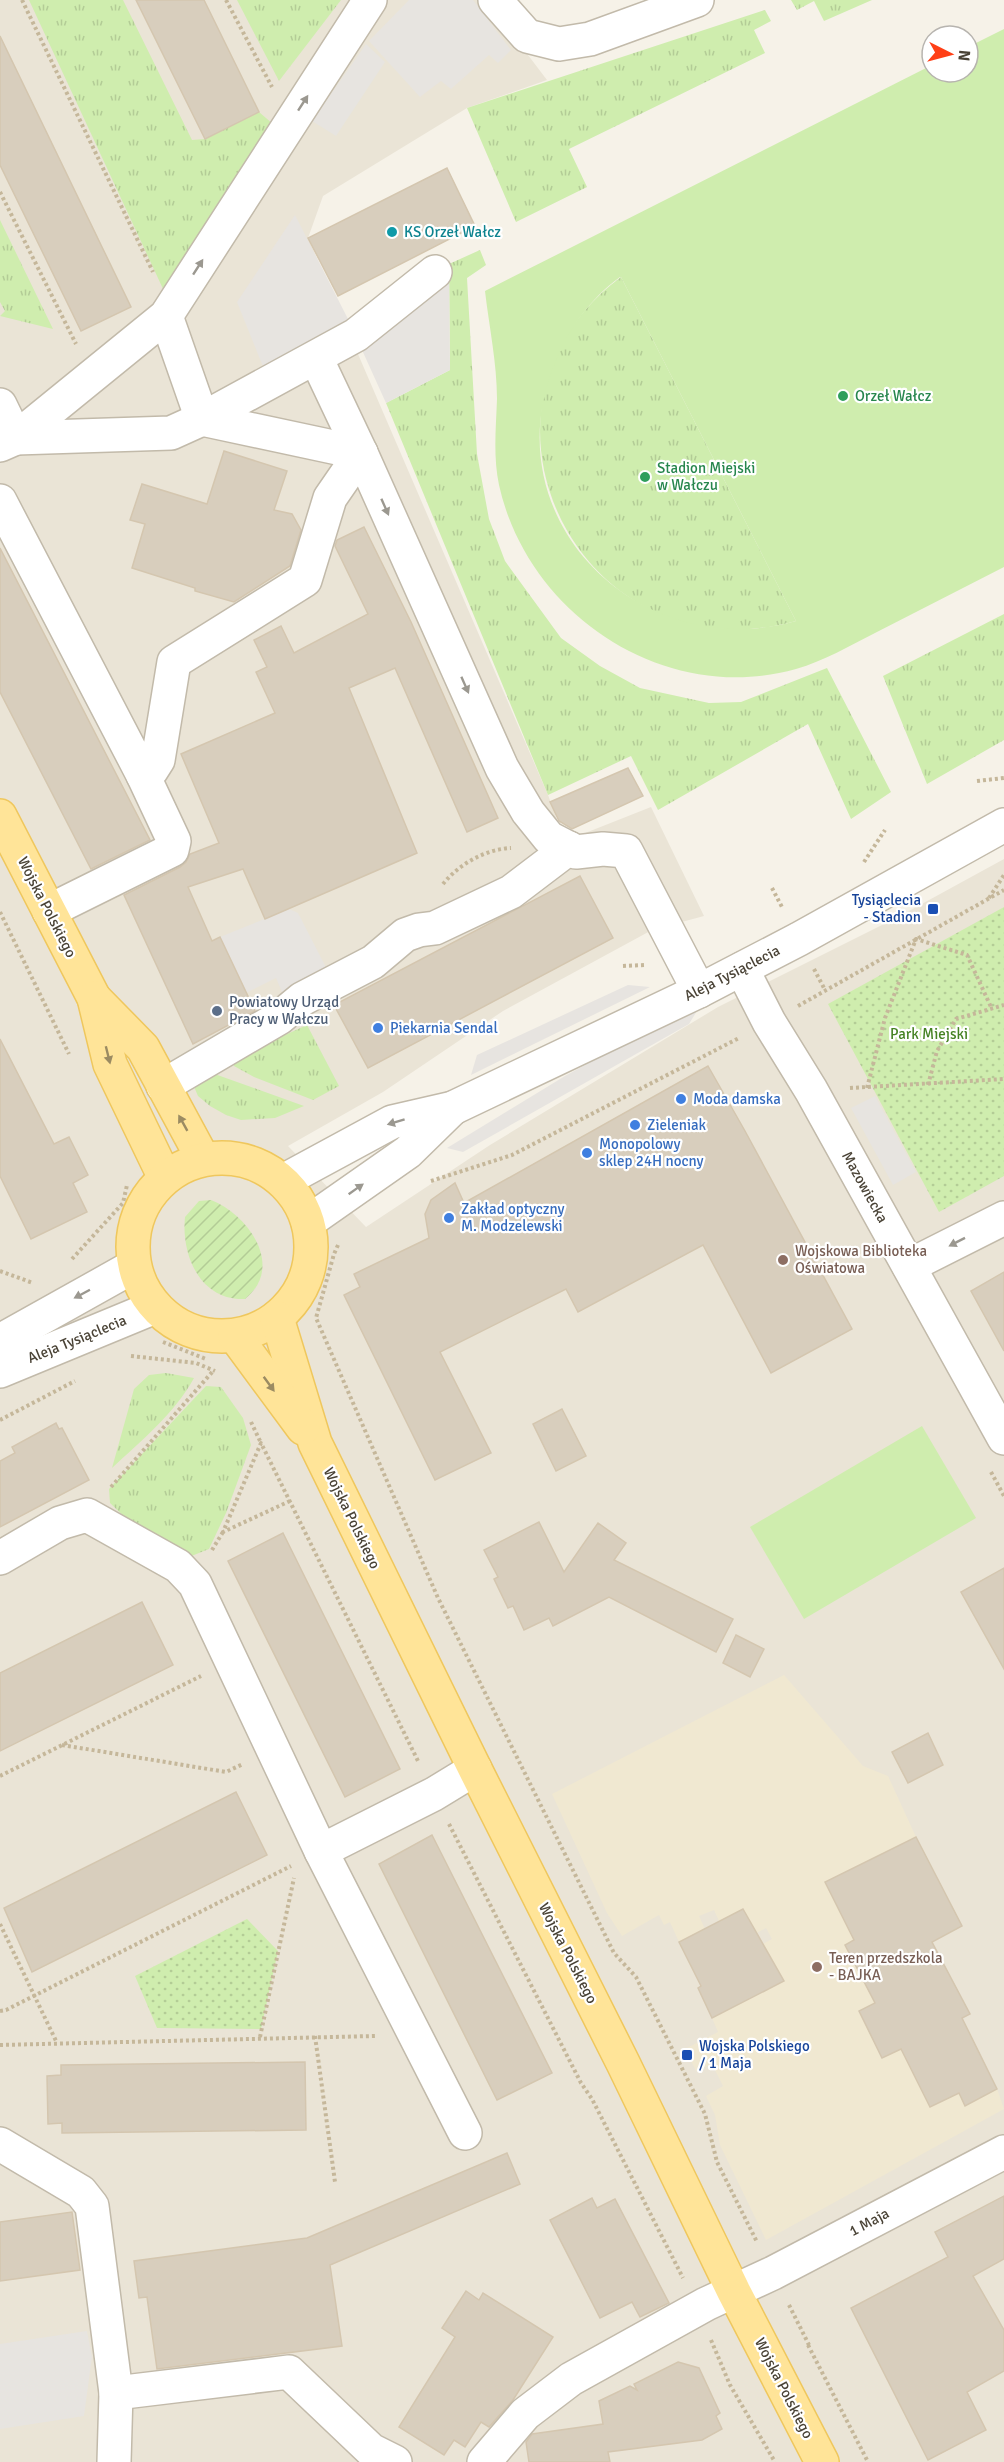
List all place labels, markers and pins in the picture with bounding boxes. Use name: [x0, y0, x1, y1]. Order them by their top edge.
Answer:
place label: KS Orzeł Wałcz: [404, 223, 501, 241]
marker: KS Orzeł Wałcz: [385, 225, 399, 239]
place label: Orzeł Wałcz: [855, 387, 932, 405]
marker: Orzeł Wałcz: [836, 389, 850, 403]
place label: Stadion Miejski w Wałczu: [657, 459, 755, 494]
marker: Stadion Miejski w Wałczu: [638, 470, 652, 484]
place label: Tysiąclecia - Stadion: [852, 891, 921, 926]
marker: Tysiąclecia - Stadion: [926, 902, 940, 916]
place label: Powiatowy Urząd Pracy w Wałczu: [229, 993, 339, 1028]
marker: Powiatowy Urząd Pracy w Wałczu: [210, 1004, 224, 1018]
place label: Piekarnia Sendal: [390, 1019, 498, 1037]
marker: Piekarnia Sendal: [371, 1021, 385, 1035]
place label: Moda damska: [693, 1090, 781, 1108]
marker: Moda damska: [674, 1092, 688, 1106]
place label: Zieleniak: [647, 1116, 707, 1134]
marker: Zieleniak: [628, 1118, 642, 1132]
place label: Monopolowy sklep 24H nocny: [599, 1135, 704, 1170]
marker: Monopolowy sklep 24H nocny: [580, 1146, 594, 1160]
place label: Zakład optyczny M. Modzelewski: [461, 1200, 565, 1235]
marker: Zakład optyczny M. Modzelewski: [442, 1211, 456, 1225]
place label: Wojskowa Biblioteka Oświatowa: [795, 1242, 927, 1277]
marker: Wojskowa Biblioteka Oświatowa: [776, 1253, 790, 1267]
place label: Teren przedszkola - BAJKA: [829, 1949, 943, 1984]
marker: Teren przedszkola - BAJKA: [810, 1960, 824, 1974]
place label: Wojska Polskiego / 1 Maja: [699, 2037, 810, 2072]
marker: Wojska Polskiego / 1 Maja: [680, 2048, 694, 2062]

